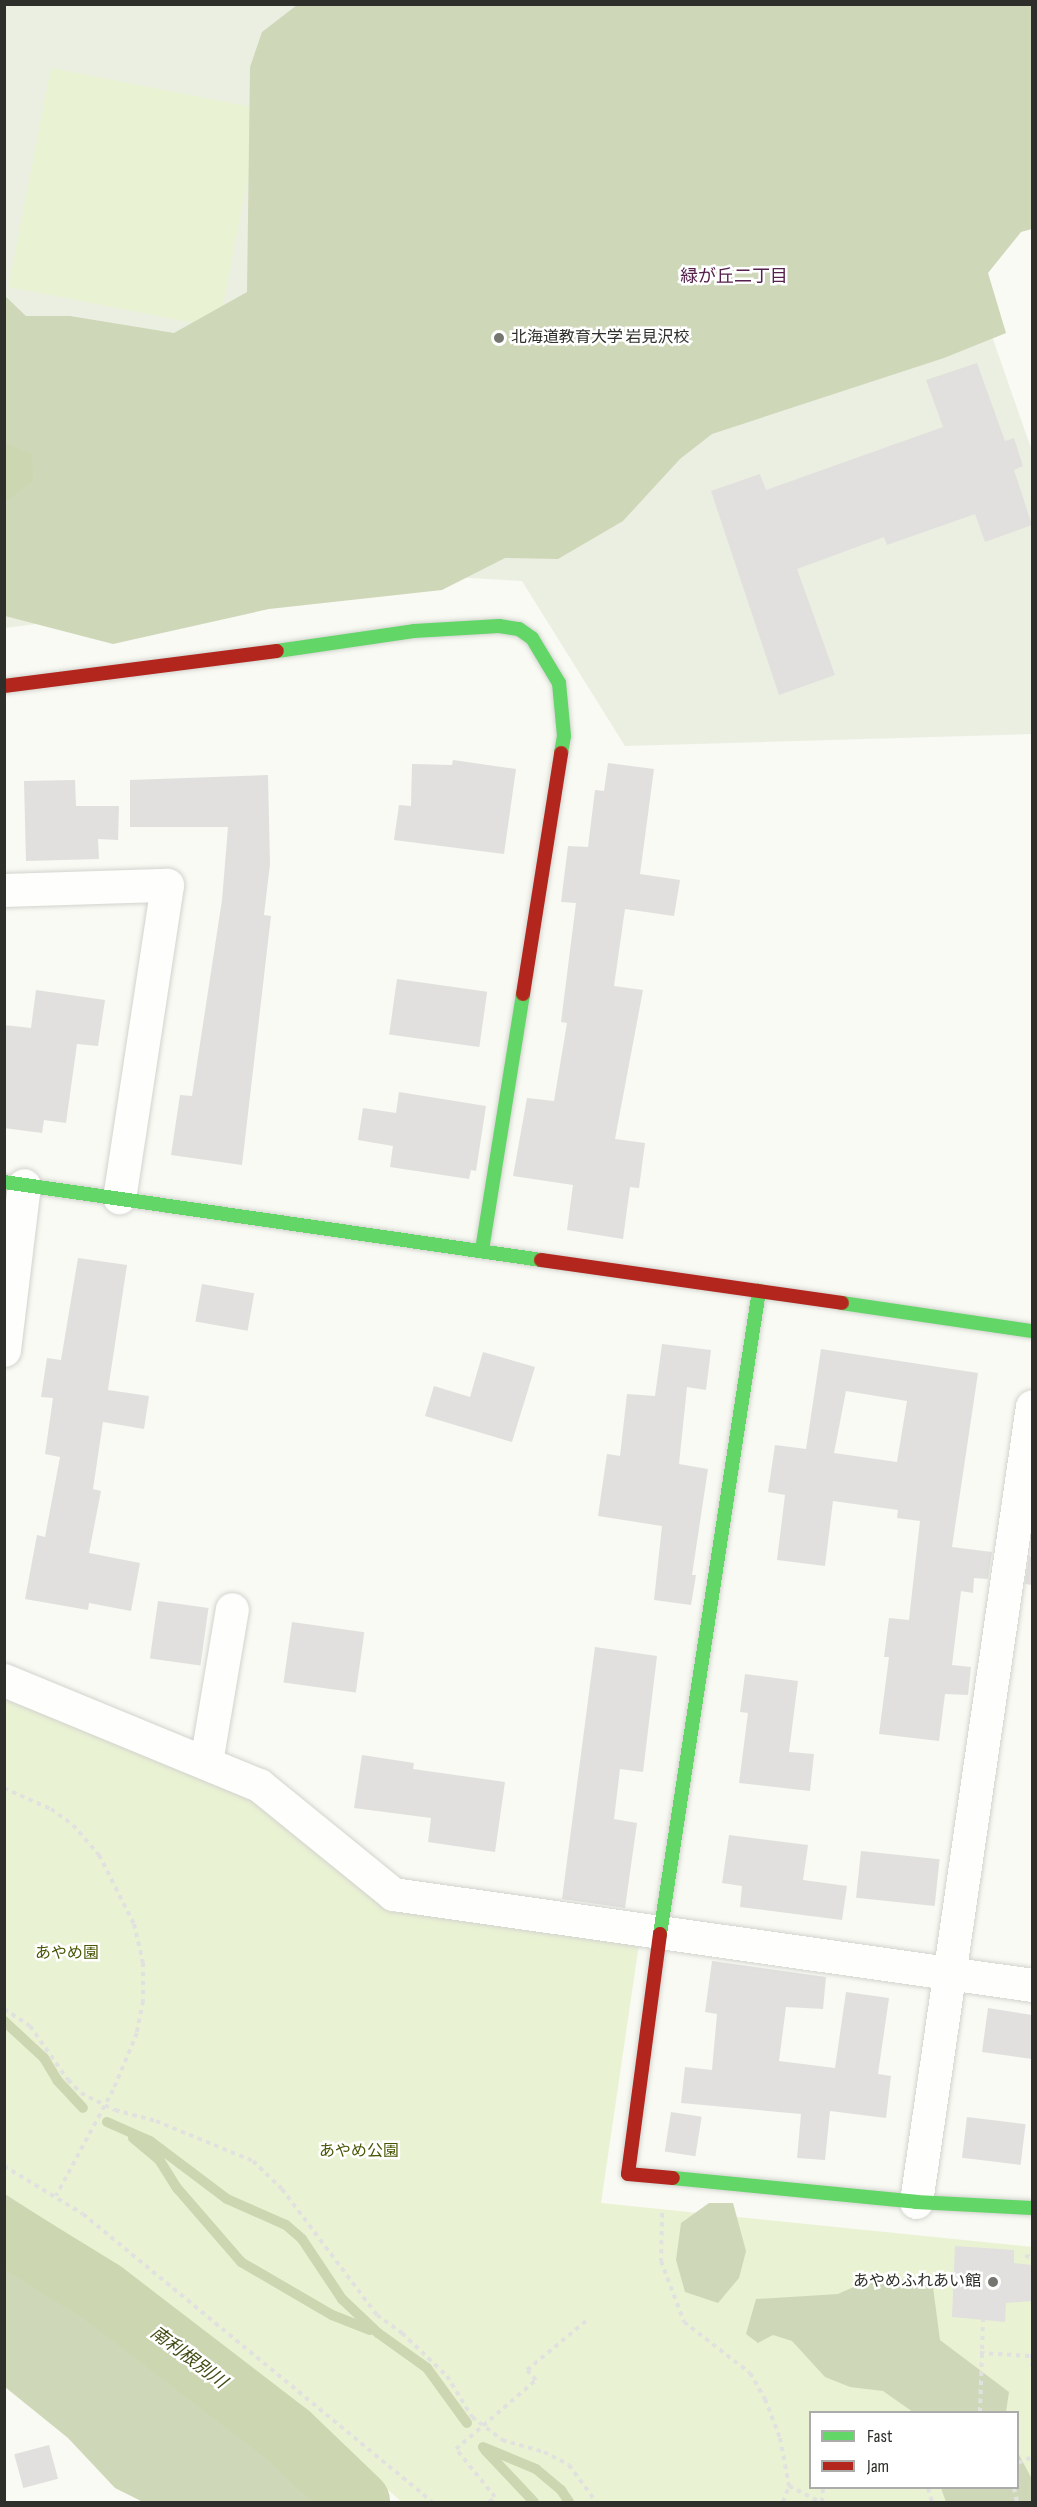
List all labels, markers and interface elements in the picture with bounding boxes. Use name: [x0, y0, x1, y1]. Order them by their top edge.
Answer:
district label: 緑が丘二丁目: [680, 266, 788, 288]
place label: 北海道教育大学 岩見沢校: [511, 328, 690, 348]
marker: 北海道教育大学 岩見沢校: [492, 331, 506, 345]
park label: あやめ園: [35, 1944, 99, 1964]
park label: あやめ公園: [319, 2142, 399, 2162]
place label: あやめふれあい館: [853, 2272, 981, 2292]
marker: あやめふれあい館: [986, 2275, 1000, 2289]
water label: 南利根別川: [146, 2322, 230, 2394]
legend: [809, 2411, 1019, 2489]
text: Fast: [867, 2426, 892, 2447]
text: Jam: [867, 2456, 889, 2477]

